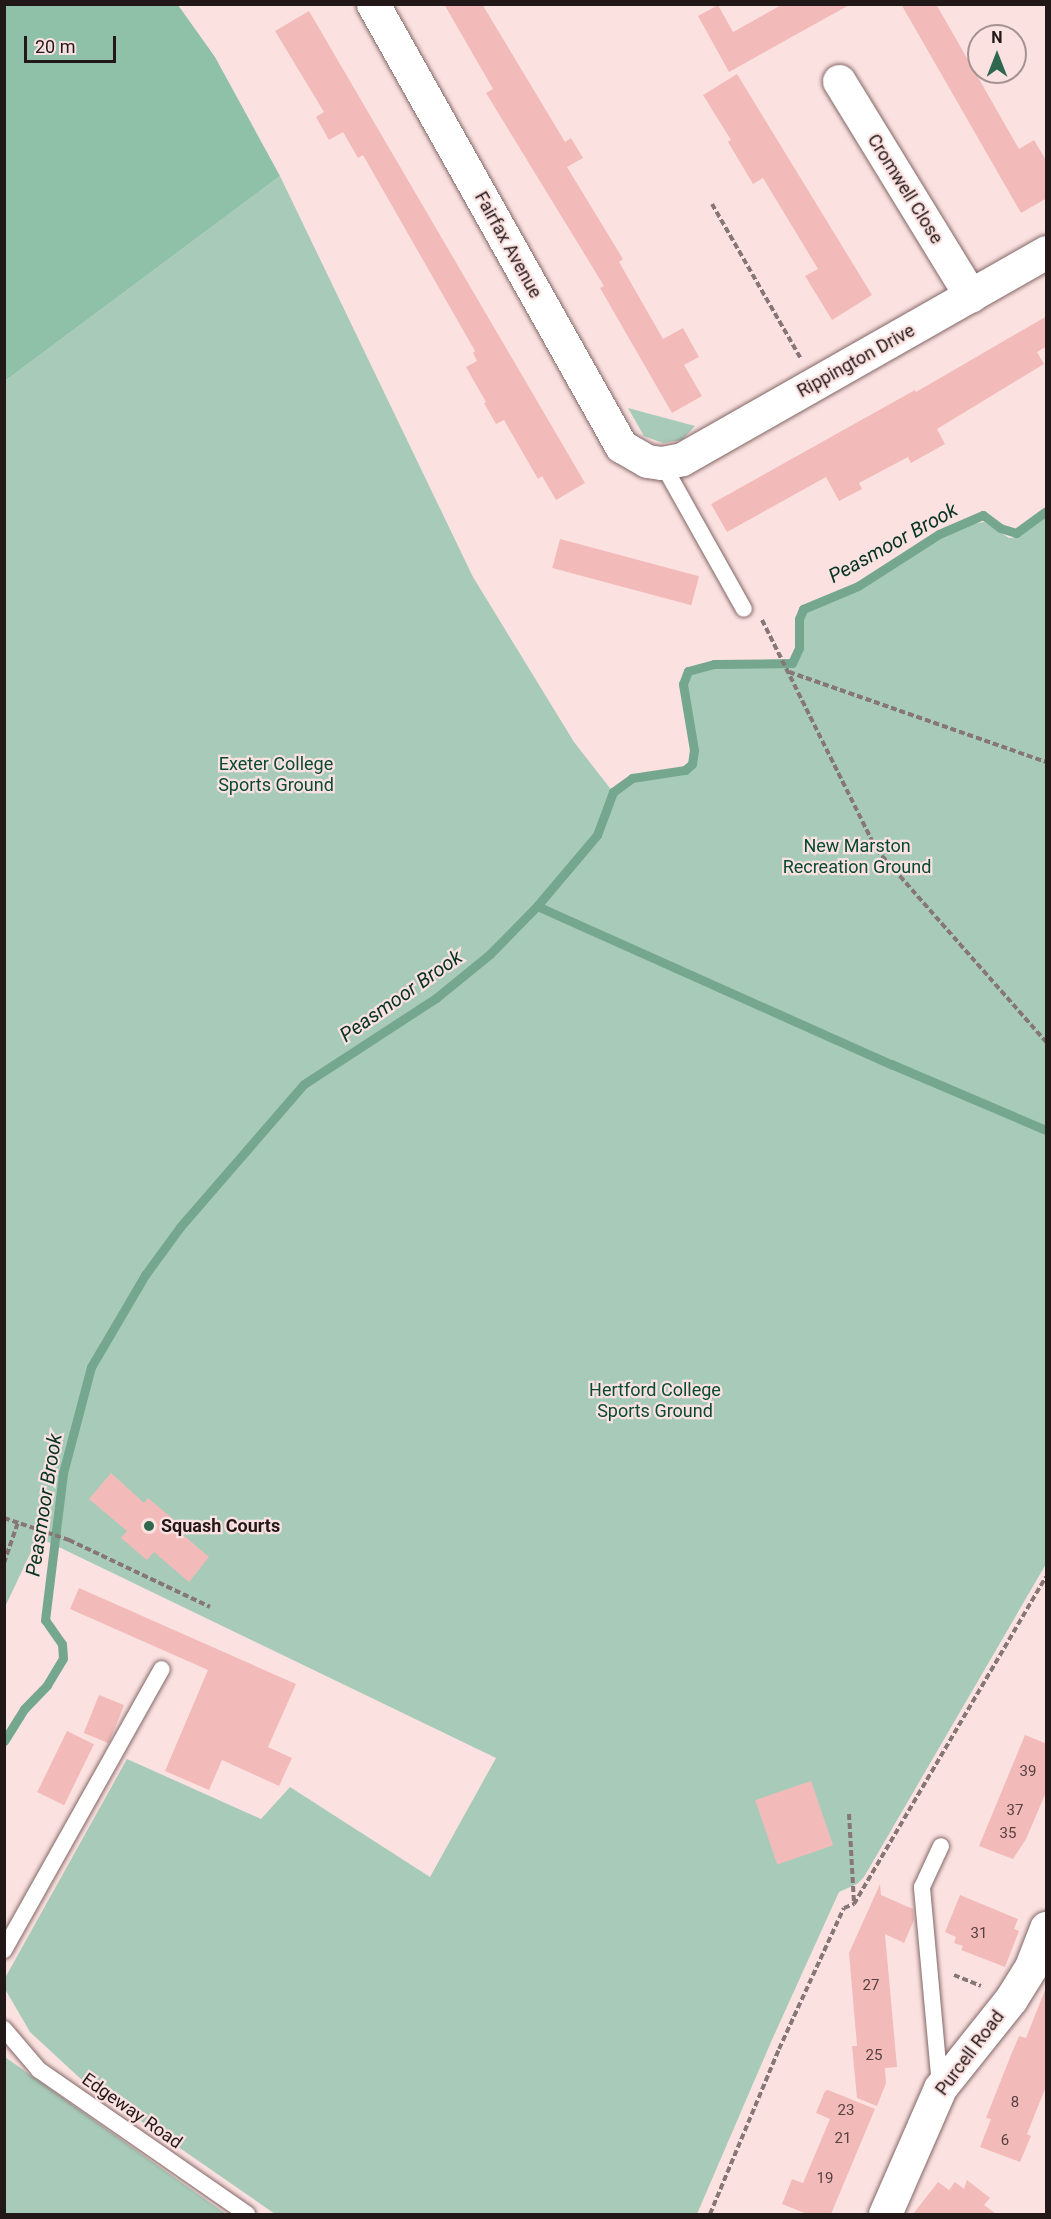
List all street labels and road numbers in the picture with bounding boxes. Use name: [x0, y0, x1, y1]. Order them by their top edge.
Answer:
street label: Cromwell Close: [863, 130, 947, 248]
street label: Fairfax Avenue: [470, 188, 546, 302]
street label: Rippington Drive: [794, 320, 918, 402]
street label: Purcell Road: [931, 2006, 1009, 2100]
street label: Edgeway Road: [78, 2069, 186, 2153]

